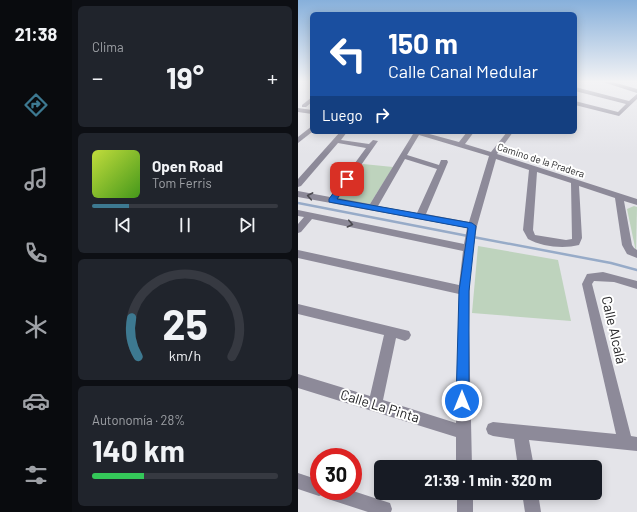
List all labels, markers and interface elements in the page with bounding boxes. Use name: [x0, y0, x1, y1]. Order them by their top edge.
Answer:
text: 21:38: [15, 23, 57, 45]
text: 150 m: [388, 26, 458, 60]
icon: left: [322, 28, 374, 80]
text: Clima: [92, 39, 124, 55]
text: 19°: [166, 59, 204, 95]
text: Calle Canal Medular: [388, 60, 538, 82]
text: −: [92, 64, 103, 90]
text: +: [267, 64, 278, 90]
icon: directions: [22, 91, 50, 119]
icon: right: [371, 104, 393, 126]
text: Luego: [322, 106, 363, 124]
street label: Camino de la Pradera: [496, 140, 586, 180]
text: Open Road: [152, 157, 223, 175]
pin: [330, 162, 364, 196]
icon: music: [22, 165, 50, 193]
icon: arrive: [336, 168, 358, 190]
text: Tom Ferris: [152, 175, 212, 191]
one-way arrow: [307, 192, 313, 201]
icon: previous: [112, 214, 134, 236]
icon: pause: [174, 214, 196, 236]
icon: next: [236, 214, 258, 236]
one-way arrow: [347, 219, 353, 227]
icon: phone: [22, 239, 50, 267]
street label: Calle Alcalá: [598, 294, 631, 365]
text: 25: [162, 298, 208, 348]
icon: climate: [22, 313, 50, 341]
text: km/h: [169, 347, 201, 364]
position arrow: [441, 380, 483, 422]
street label: Calle La Pinta: [339, 385, 422, 426]
icon: car: [22, 387, 50, 415]
text: Autonomía · 28%: [92, 412, 185, 428]
text: 140 km: [92, 432, 185, 468]
speed limit sign: 30: [310, 448, 362, 500]
icon: filters: [22, 461, 50, 489]
text: 21:39 · 1 min · 320 m: [424, 471, 552, 489]

